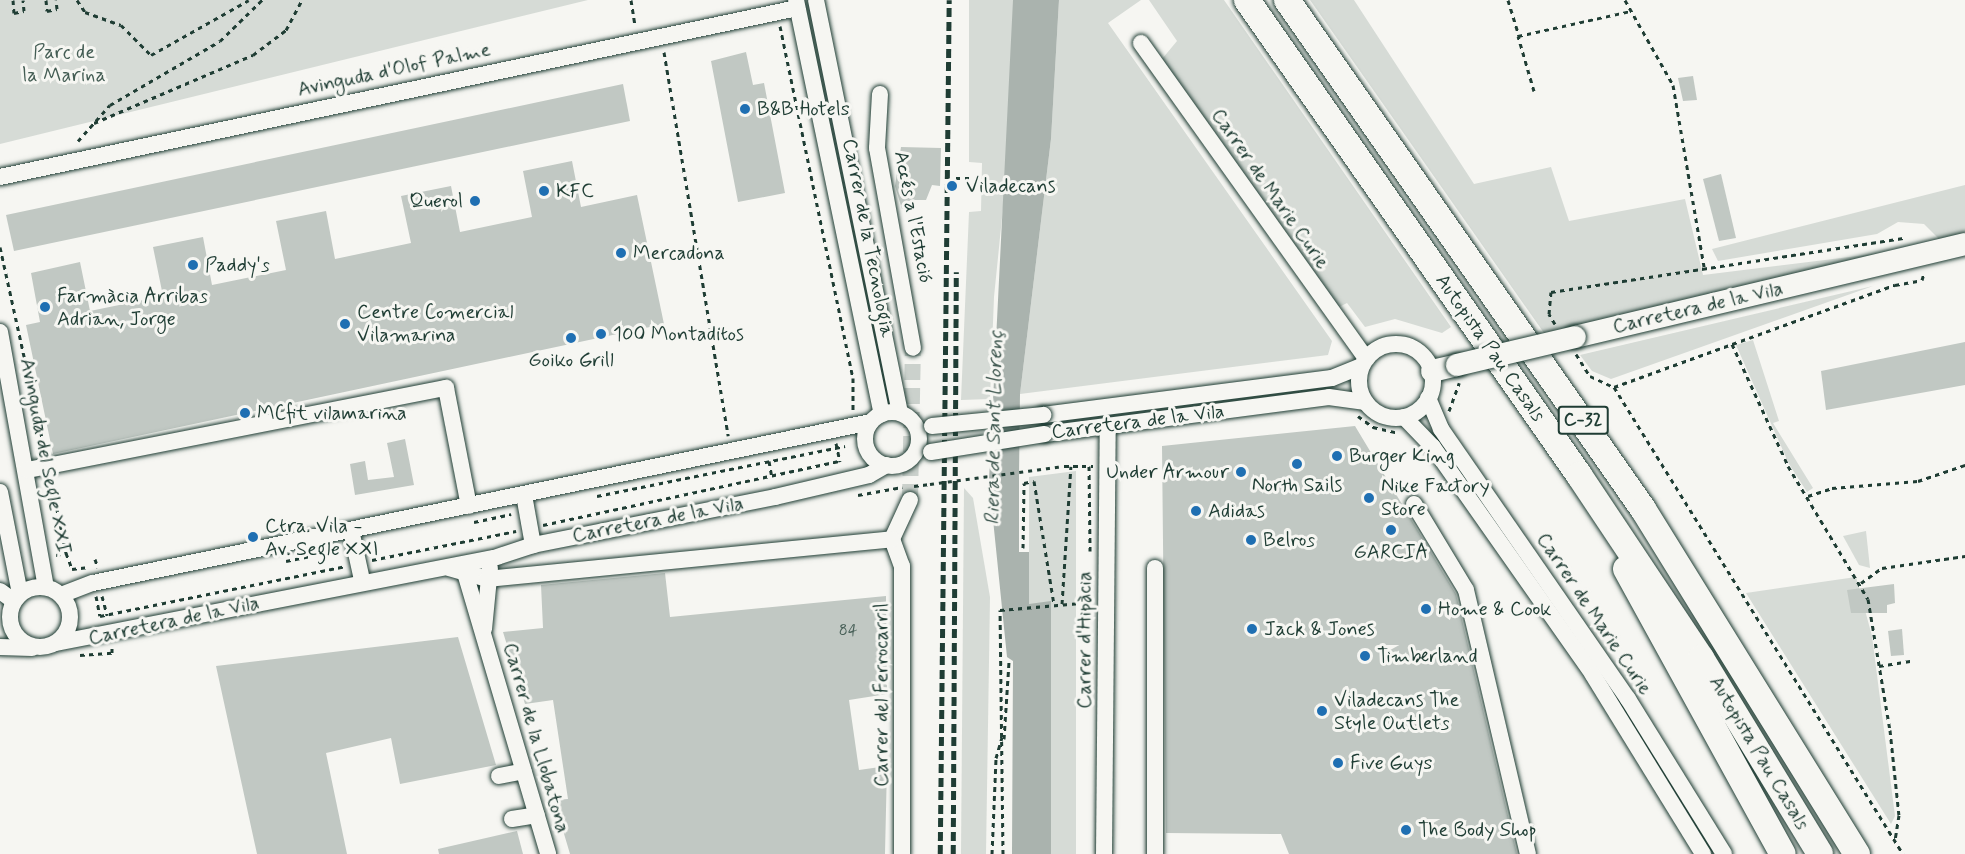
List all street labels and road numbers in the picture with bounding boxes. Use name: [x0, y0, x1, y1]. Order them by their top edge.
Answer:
street label: Avinguda d'Olof Palme: [297, 38, 491, 102]
street label: Carrer de Marie Curie: [1205, 104, 1335, 274]
street label: Carrer de la Tecnologia: [837, 139, 899, 337]
street label: Accés a l'Estació: [888, 149, 938, 285]
street label: Autopista Pau Casals: [1431, 271, 1549, 425]
street label: Carretera de la Vila: [1611, 277, 1785, 339]
street label: Avinguda del Segle XXI: [14, 356, 76, 556]
street label: Carretera de la Vila: [1051, 400, 1225, 444]
road number: C-32: [1558, 405, 1608, 435]
street label: Carretera de la Vila: [571, 492, 745, 548]
street label: Carrer de Marie Curie: [1531, 528, 1657, 700]
street label: Carrer d'Hipàcia: [1073, 572, 1097, 708]
street label: Carretera de la Vila: [87, 591, 261, 651]
street label: Carrer del Ferrocarril: [870, 603, 894, 787]
street label: Carrer de la Llobatona: [498, 641, 574, 835]
street label: Autopista Pau Casals: [1705, 674, 1813, 832]

